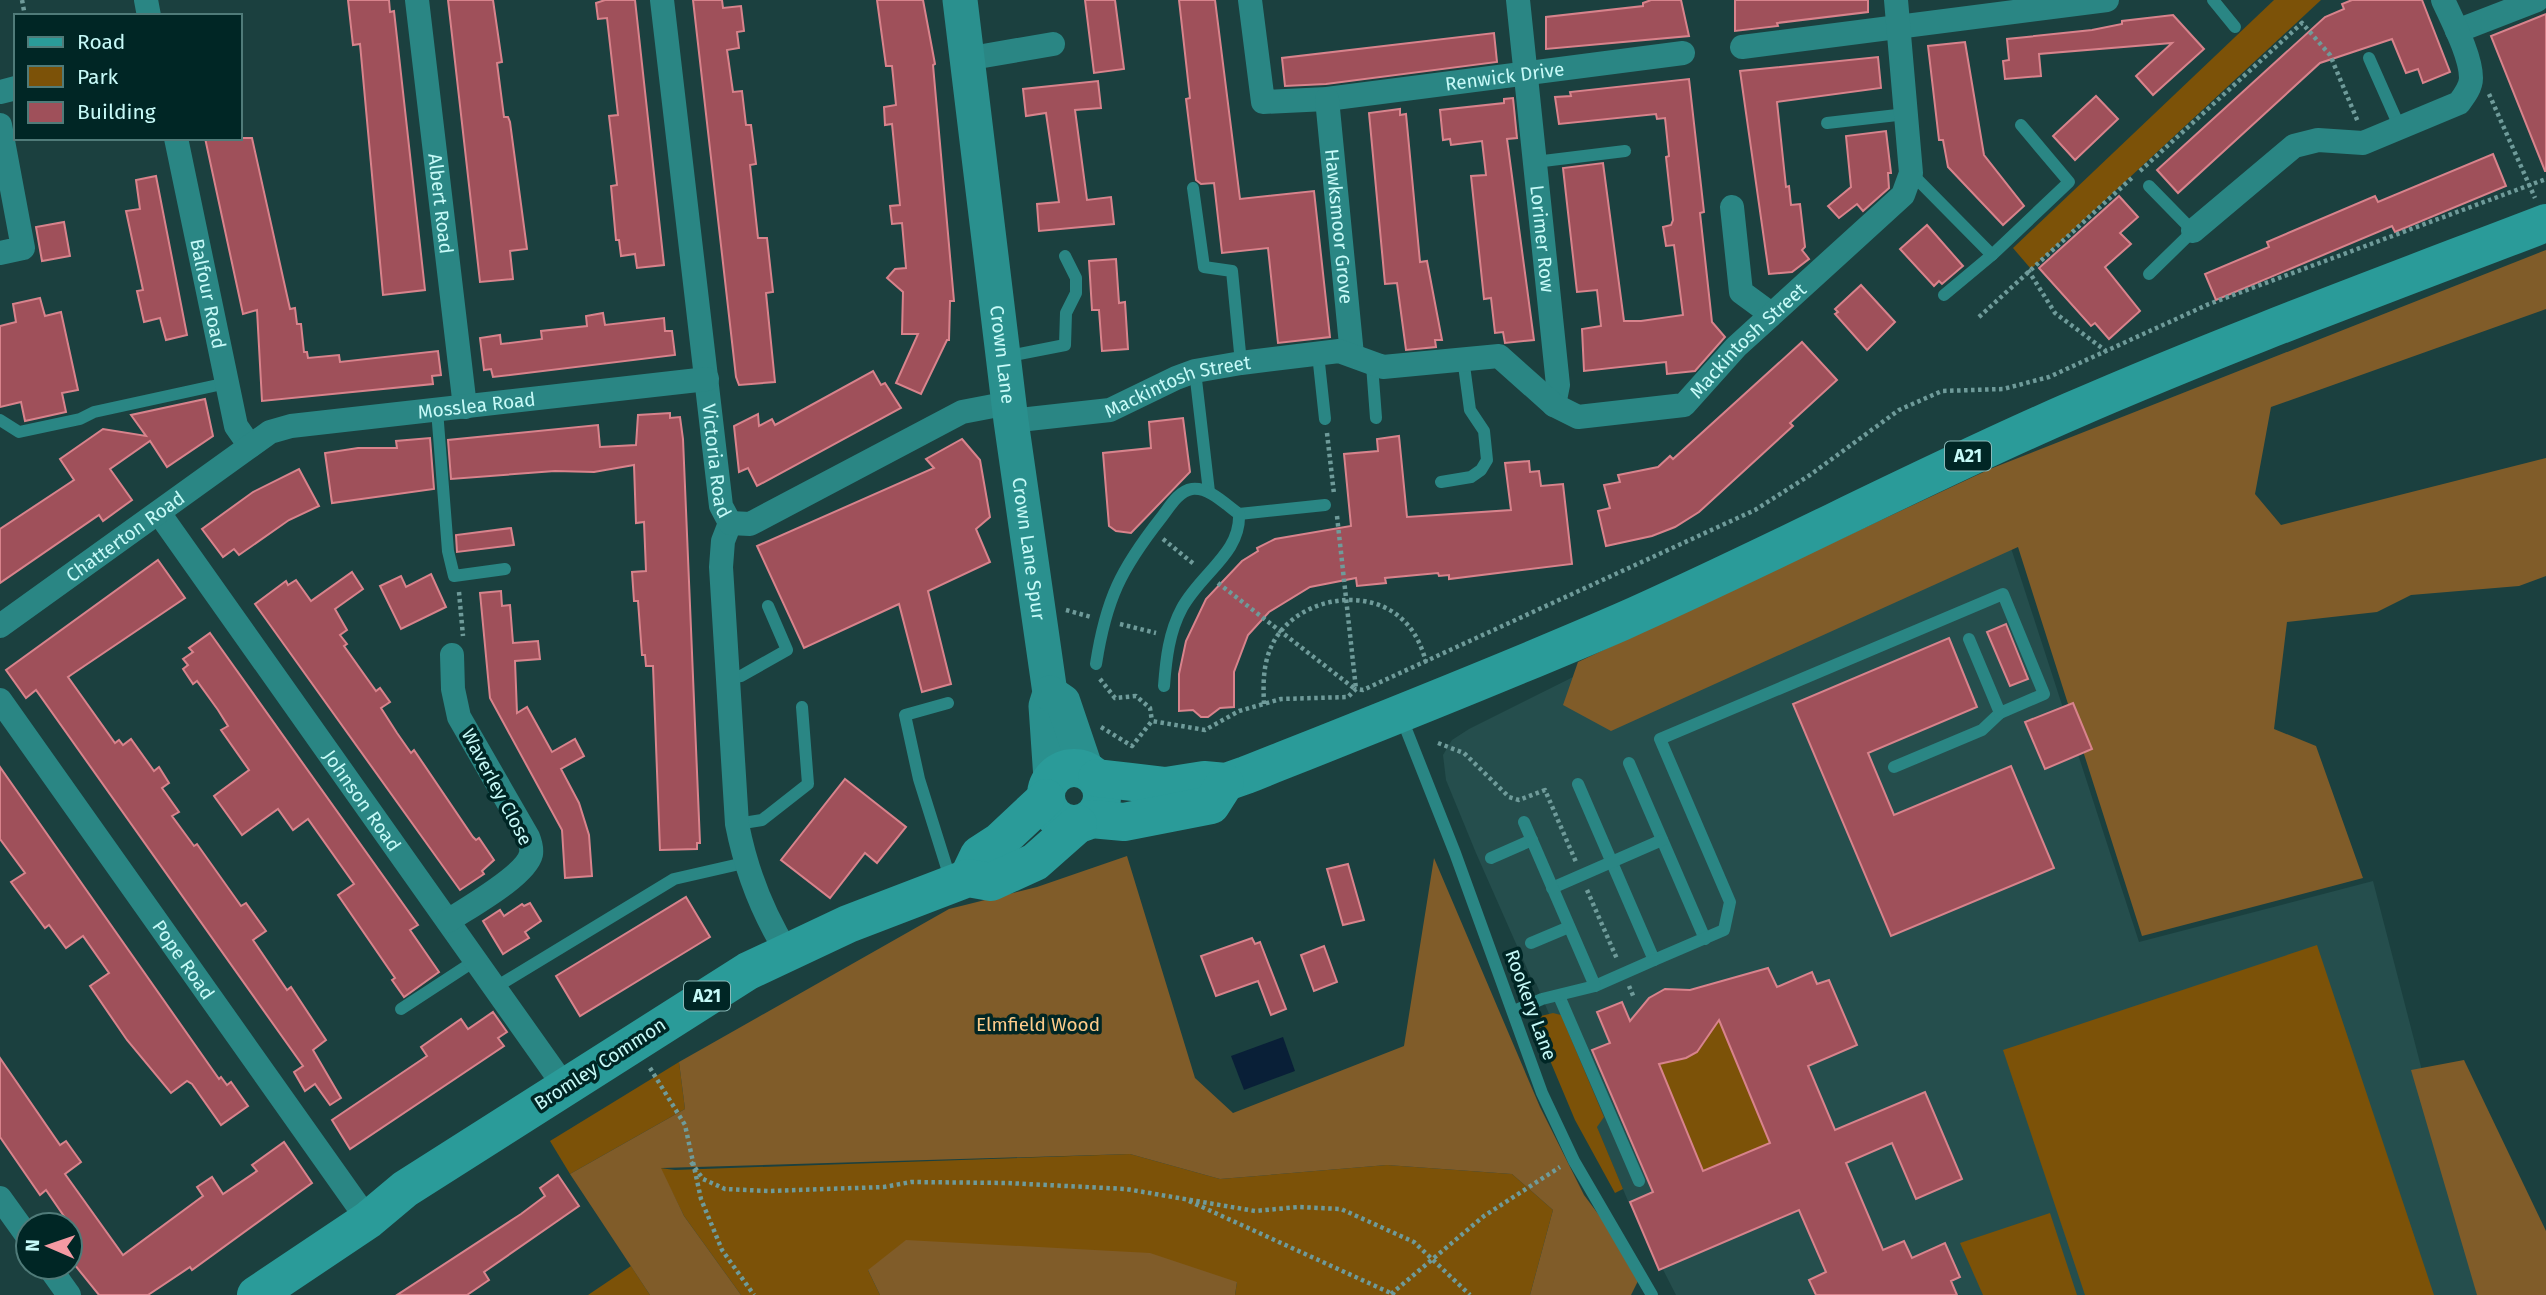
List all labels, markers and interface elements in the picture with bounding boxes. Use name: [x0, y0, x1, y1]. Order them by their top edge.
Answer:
legend: [14, 14, 242, 140]
text: Road: [77, 29, 125, 55]
street label: Renwick Drive: [1444, 57, 1566, 95]
text: Park: [77, 64, 119, 90]
text: Building: [77, 99, 156, 125]
street label: Hawksmoor Grove: [1320, 148, 1358, 305]
street label: Albert Road: [424, 152, 458, 255]
street label: Lorimer Row: [1526, 184, 1560, 294]
street label: Balfour Road: [186, 237, 231, 351]
street label: Mackintosh Street: [1684, 278, 1811, 403]
street label: Crown Lane: [986, 304, 1020, 405]
street label: Mackintosh Street: [1100, 350, 1252, 423]
street label: Mosslea Road: [416, 387, 537, 423]
street label: Victoria Road: [698, 403, 737, 522]
road number: A21: [1945, 442, 1991, 470]
street label: Crown Lane Spur: [1008, 476, 1051, 622]
street label: Chatterton Road: [61, 486, 189, 587]
street label: Waverley Close: [457, 725, 537, 849]
street label: Johnson Road: [318, 745, 406, 856]
street label: Pope Road: [148, 915, 220, 1004]
street label: Rookery Lane: [1500, 946, 1562, 1064]
road number: A21: [684, 981, 730, 1010]
street label: Bromley Common: [530, 1013, 670, 1115]
park label: Elmfield Wood: [976, 1013, 1100, 1036]
north arrow: [14, 1211, 84, 1281]
text: N: [21, 1239, 44, 1252]

